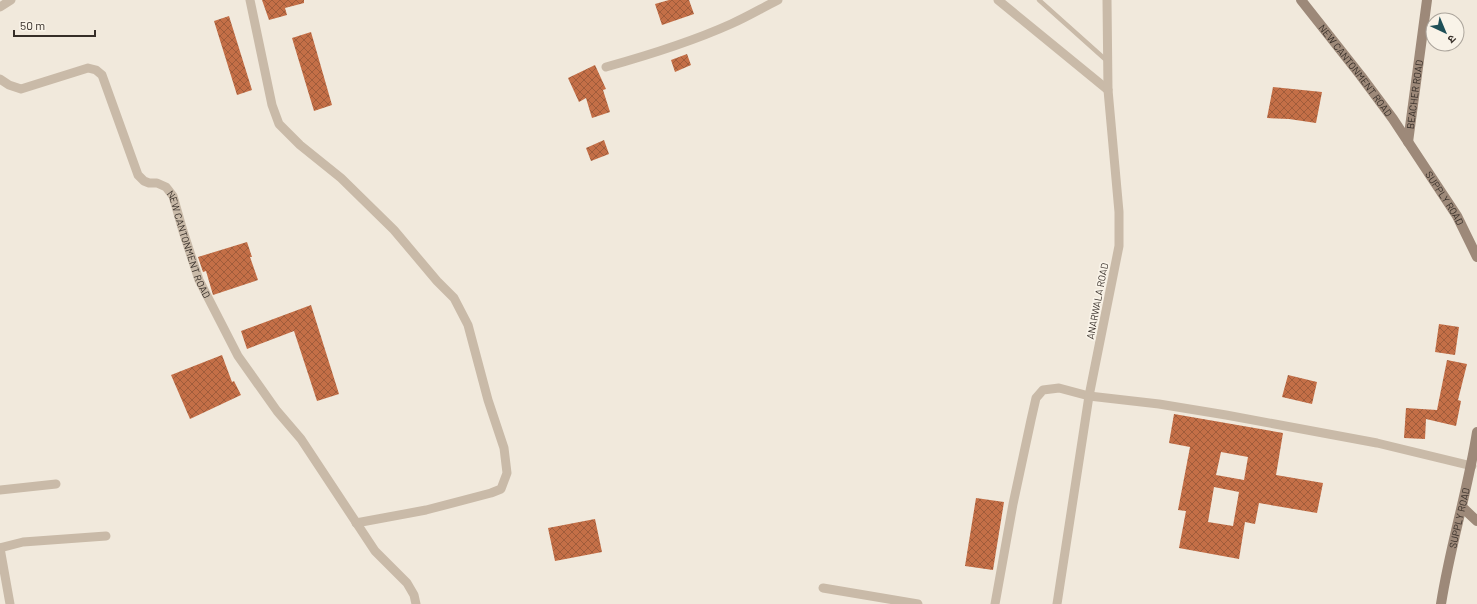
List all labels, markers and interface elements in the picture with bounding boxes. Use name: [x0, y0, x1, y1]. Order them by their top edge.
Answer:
scale bar: [14, 12, 95, 38]
north arrow: [1425, 12, 1465, 52]
text: 50 m: [20, 18, 45, 32]
street label: NEW CANTONMENT ROAD: [1316, 22, 1395, 119]
text: उ: [1445, 33, 1459, 47]
street label: BEACHER ROAD: [1404, 59, 1425, 130]
street label: SUPPLY ROAD: [1423, 169, 1466, 227]
street label: NEW CANTONMENT ROAD: [165, 188, 213, 300]
street label: ANARWALA ROAD: [1084, 262, 1110, 340]
street label: SUPPLY ROAD: [1446, 486, 1472, 549]

